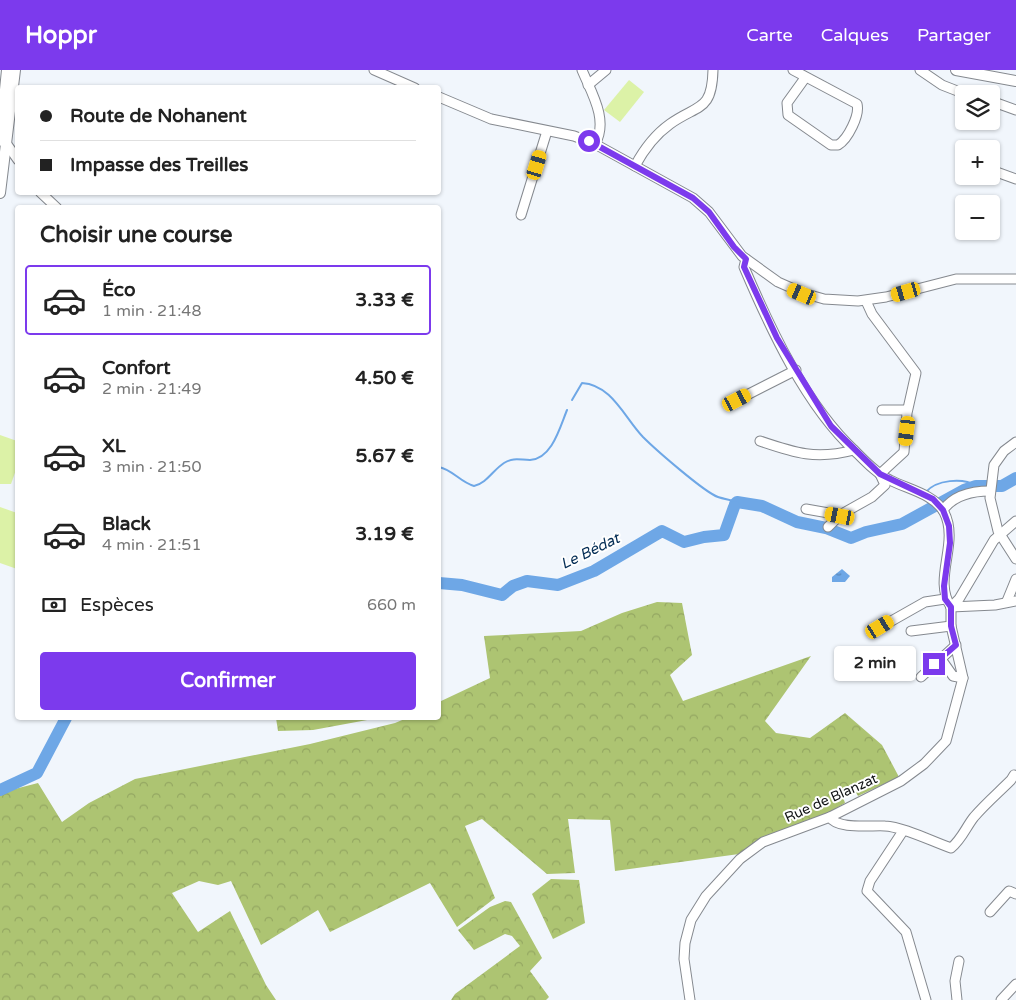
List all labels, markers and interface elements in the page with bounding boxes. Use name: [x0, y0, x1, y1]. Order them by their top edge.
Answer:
text: Hoppr: [25, 21, 97, 50]
text: Carte: [746, 24, 793, 46]
text: Calques: [821, 24, 889, 46]
text: Partager: [917, 24, 991, 46]
map controls: [955, 85, 1000, 240]
button: layers: [955, 85, 1000, 130]
text: Route de Nohanent: [70, 105, 247, 127]
route start: [578, 130, 600, 152]
button: +: [955, 140, 1000, 185]
car: [525, 148, 548, 182]
text: Impasse des Treilles: [70, 154, 248, 176]
button: −: [955, 195, 1000, 240]
text: Choisir une course: [40, 222, 233, 248]
icon: car: [42, 278, 87, 323]
text: Éco: [102, 279, 135, 301]
car: [785, 281, 818, 307]
car: [889, 281, 922, 303]
text: 3.33 €: [355, 289, 414, 311]
text: 1 min · 21:48: [102, 301, 201, 321]
icon: car: [42, 356, 87, 401]
text: Confort: [102, 357, 171, 379]
text: 4.50 €: [355, 367, 414, 389]
text: 2 min · 21:49: [102, 379, 201, 399]
car: [720, 387, 753, 413]
car: [897, 415, 916, 447]
icon: car: [42, 434, 87, 479]
text: XL: [102, 435, 126, 457]
text: 5.67 €: [356, 445, 414, 467]
text: 3 min · 21:50: [102, 457, 201, 477]
car: [823, 506, 856, 526]
icon: car: [42, 512, 87, 557]
text: Black: [102, 513, 151, 535]
text: 3.19 €: [355, 523, 414, 545]
water label: Le Bédat: [558, 528, 624, 573]
text: 4 min · 21:51: [102, 535, 201, 555]
icon: cash: [40, 591, 68, 619]
text: Espèces: [80, 594, 154, 616]
text: 660 m: [367, 595, 416, 615]
car: [863, 613, 896, 641]
callout: 2 min: [834, 646, 916, 682]
button: Confirmer: [40, 652, 416, 710]
text: 2 min: [854, 653, 896, 673]
route end: [923, 653, 945, 675]
street label: Rue de Blanzat: [782, 770, 881, 826]

